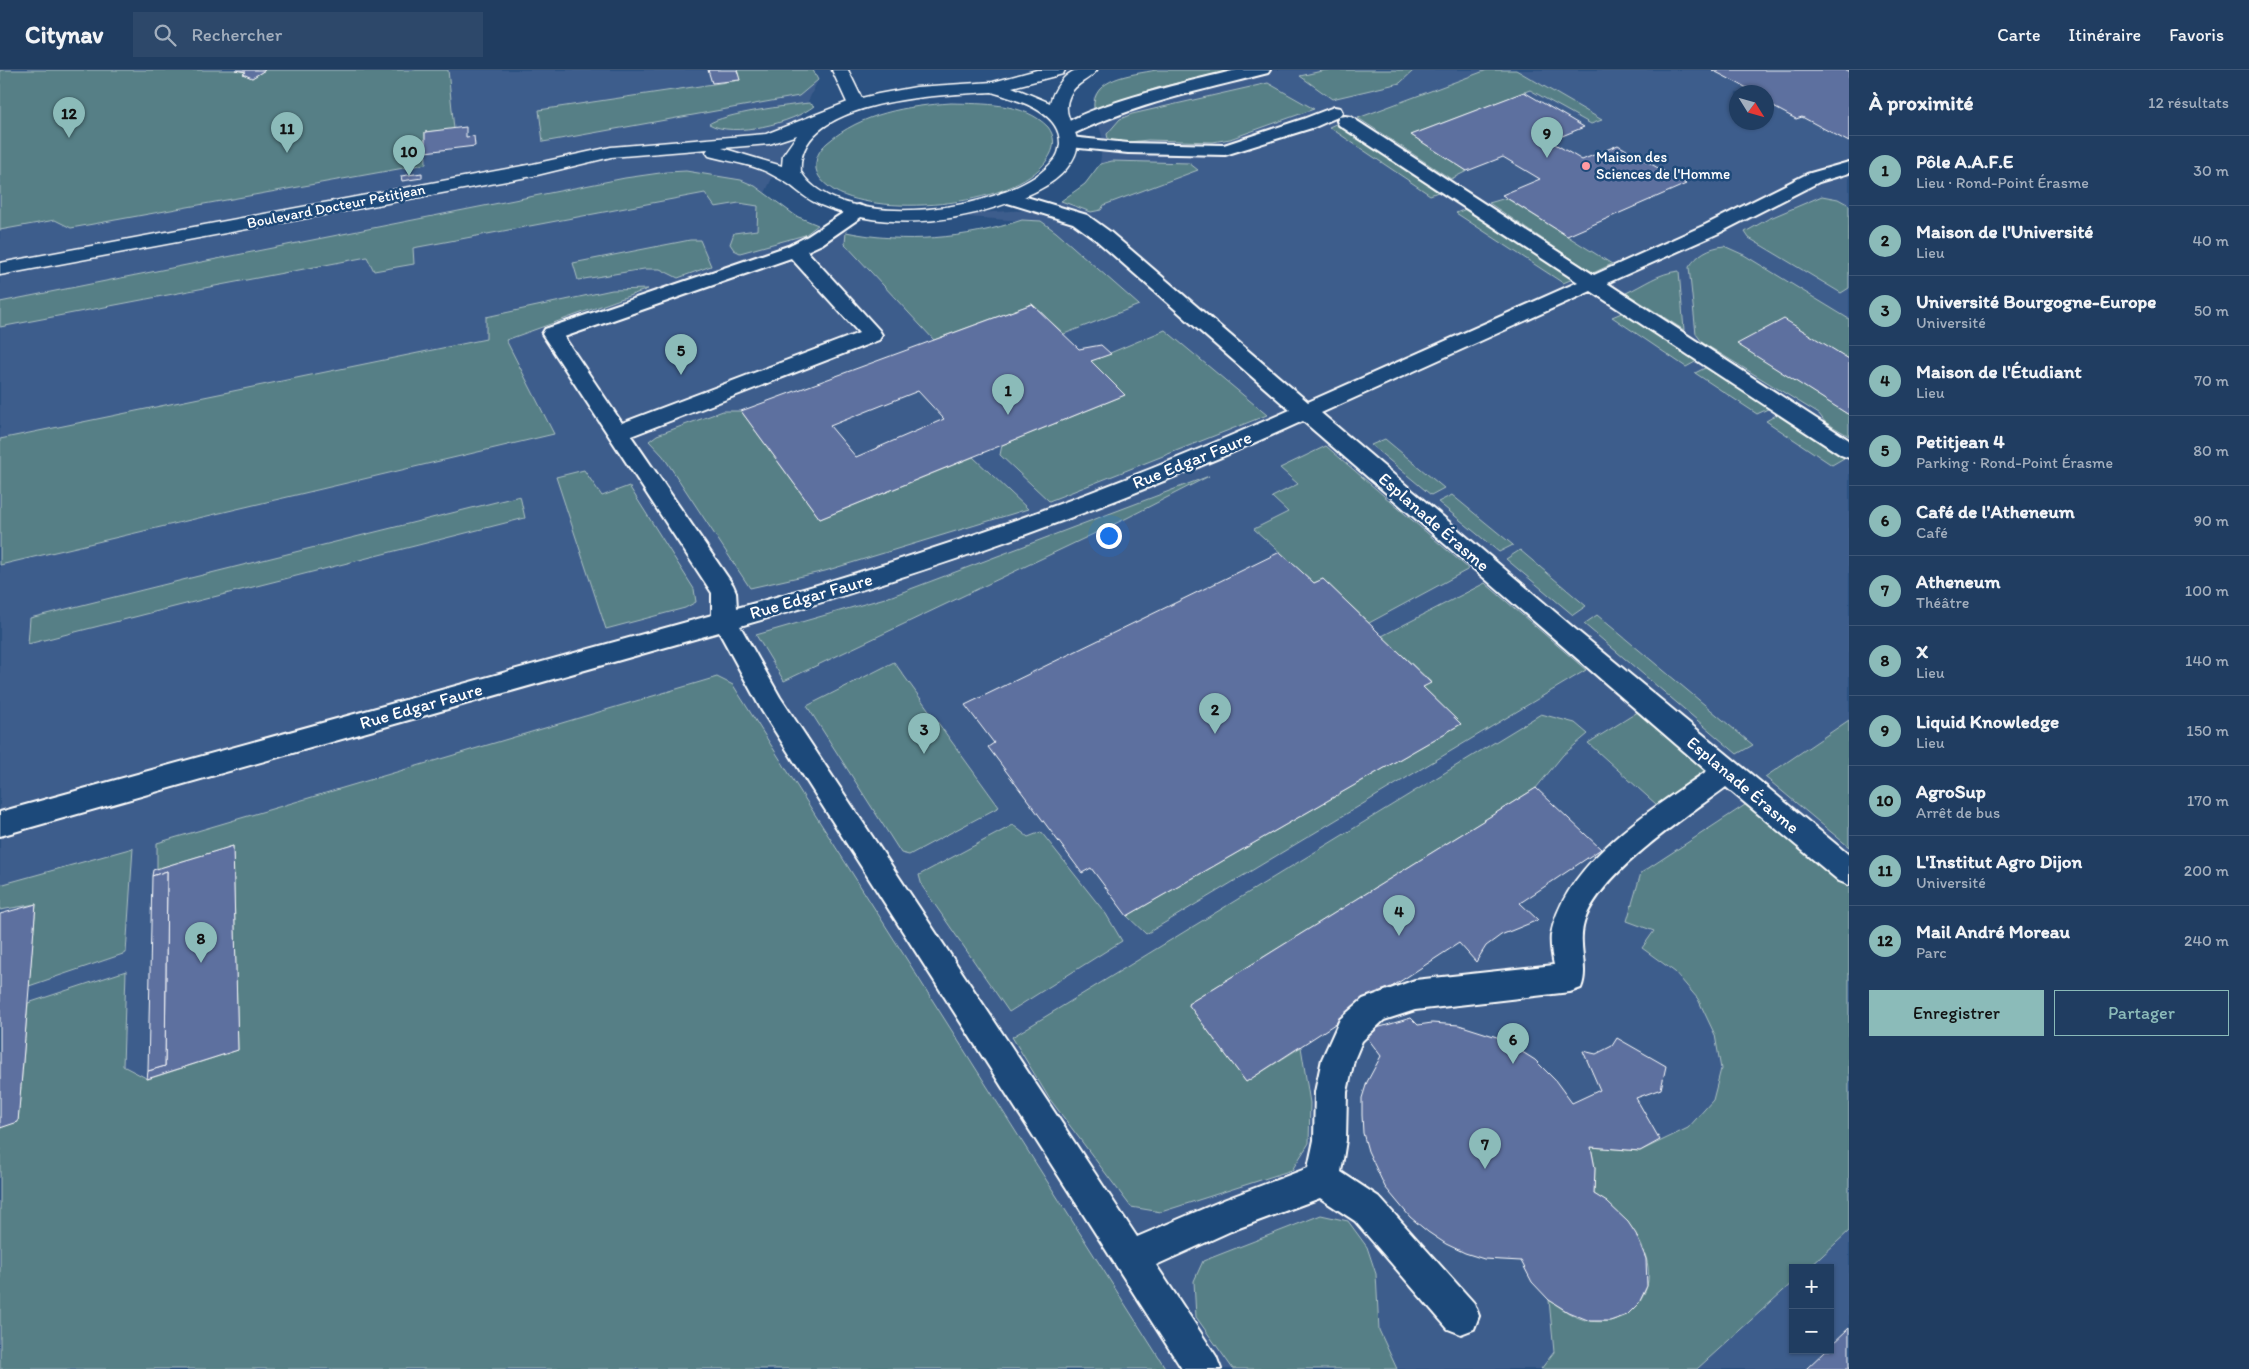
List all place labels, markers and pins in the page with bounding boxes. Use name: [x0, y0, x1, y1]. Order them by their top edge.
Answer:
pin: 12: [53, 97, 85, 138]
pin: 11: [271, 112, 303, 153]
pin: 9: [1531, 117, 1563, 158]
pin: 10: [393, 135, 425, 176]
place label: Maison des Sciences de l'Homme: [1596, 148, 1730, 183]
marker: Maison des Sciences de l'Homme: [1580, 160, 1592, 172]
pin: 5: [665, 334, 697, 375]
pin: 1: [992, 374, 1024, 415]
pin: 2: [1199, 693, 1231, 734]
pin: 3: [908, 713, 940, 754]
pin: 4: [1383, 895, 1415, 936]
pin: 8: [185, 922, 217, 963]
pin: 6: [1497, 1023, 1529, 1064]
pin: 7: [1469, 1128, 1501, 1169]

